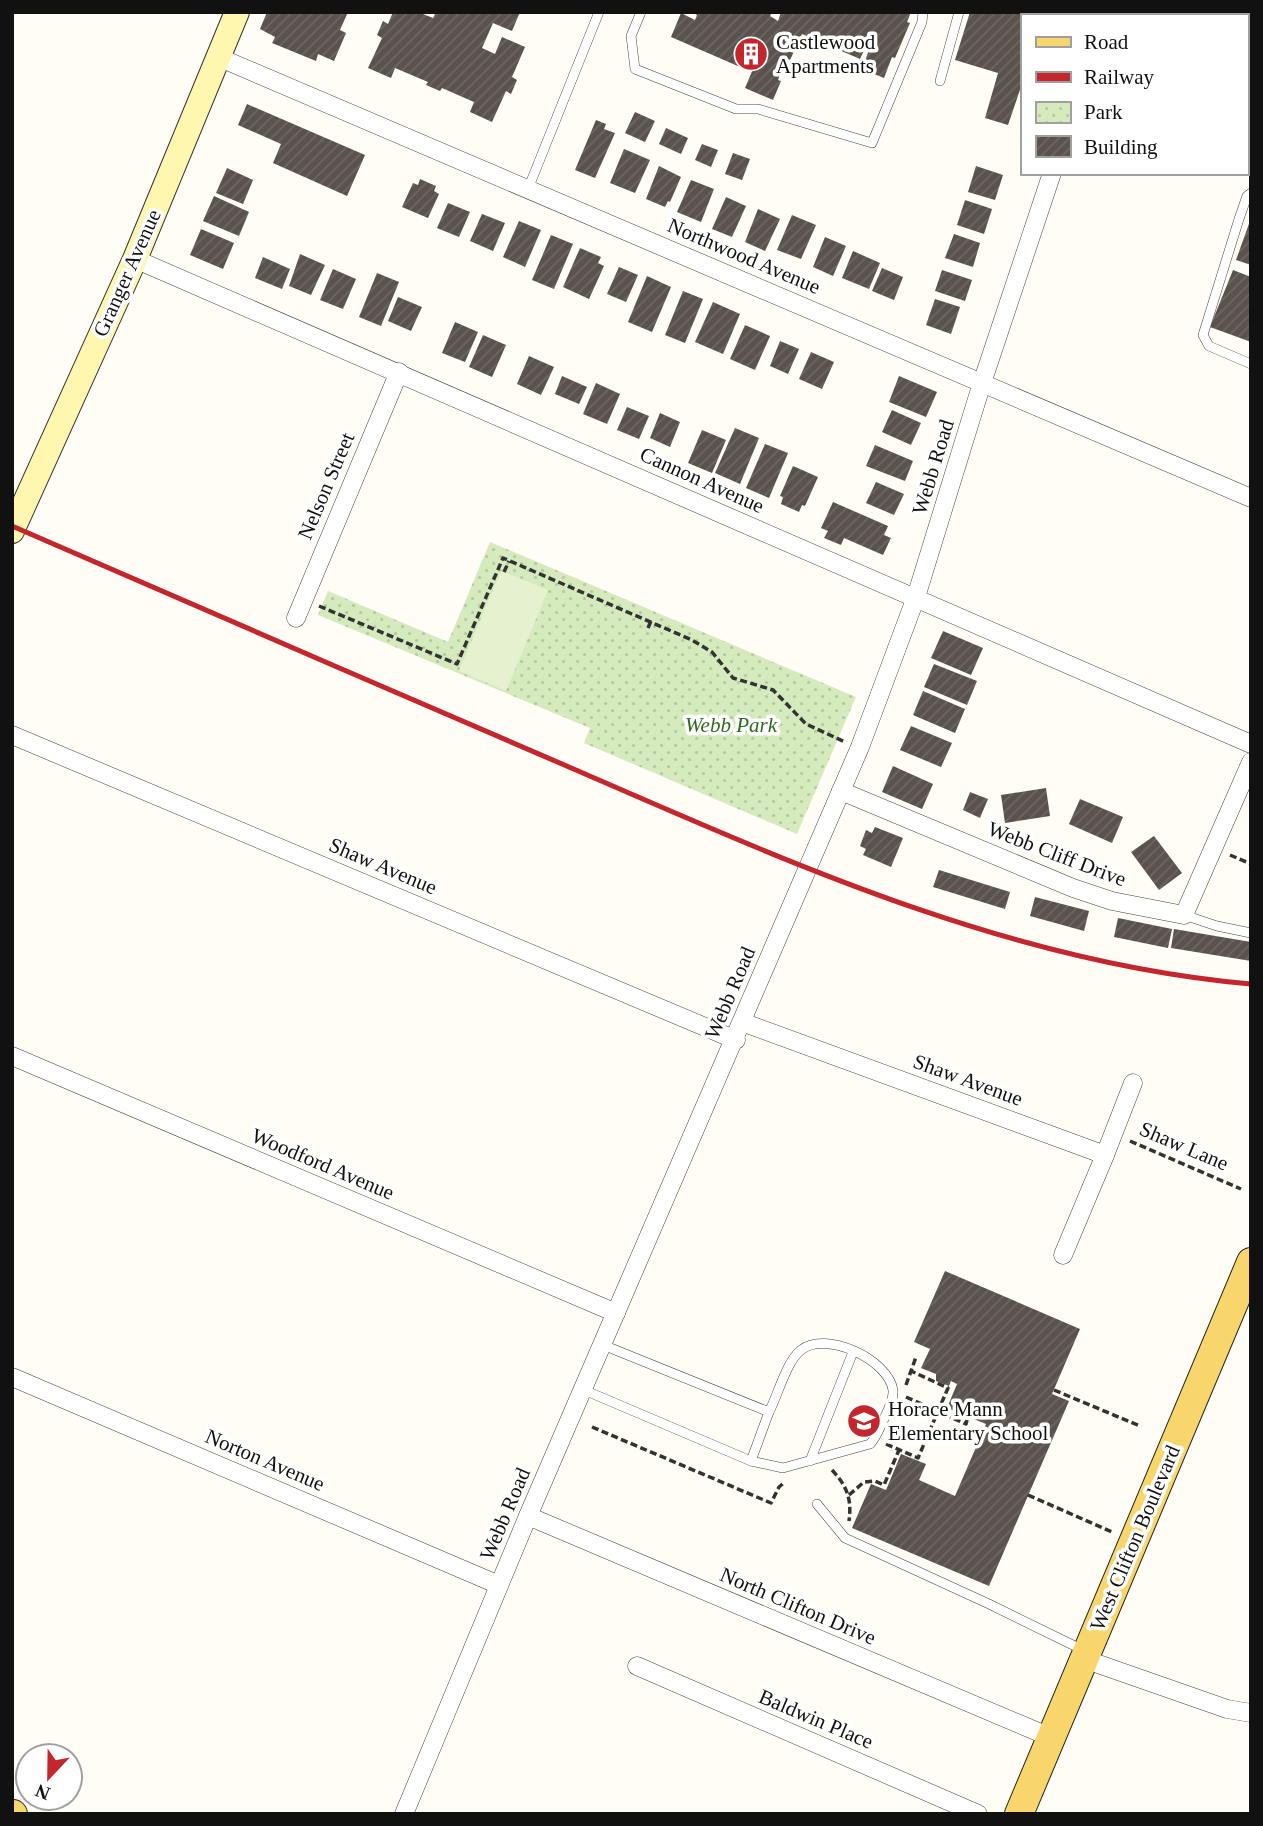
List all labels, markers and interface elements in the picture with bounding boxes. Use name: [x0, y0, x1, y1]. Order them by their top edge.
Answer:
legend: [1021, 14, 1249, 175]
place label: Castlewood Apartments: [776, 30, 876, 78]
text: Road: [1084, 30, 1129, 54]
building icon: Castlewood Apartments: [732, 35, 770, 73]
text: Railway: [1084, 65, 1154, 89]
text: Park: [1084, 100, 1123, 124]
text: Building: [1084, 135, 1158, 159]
street label: Granger Avenue: [88, 206, 166, 340]
street label: Northwood Avenue: [664, 213, 824, 299]
street label: Webb Road: [907, 416, 959, 517]
street label: Nelson Street: [293, 429, 359, 543]
street label: Cannon Avenue: [636, 442, 768, 518]
park label: Webb Park: [685, 713, 778, 737]
street label: Webb Cliff Drive: [985, 817, 1129, 891]
street label: Shaw Avenue: [326, 833, 440, 899]
street label: Webb Road: [700, 943, 760, 1043]
street label: Shaw Avenue: [910, 1049, 1026, 1111]
street label: Shaw Lane: [1136, 1117, 1232, 1175]
street label: Woodford Avenue: [248, 1123, 398, 1205]
place label: Horace Mann Elementary School: [888, 1397, 1049, 1445]
school or university icon: Horace Mann Elementary School: [845, 1402, 883, 1440]
street label: Norton Avenue: [202, 1424, 328, 1496]
street label: West Clifton Boulevard: [1085, 1441, 1185, 1634]
street label: Webb Road: [475, 1464, 535, 1564]
street label: North Clifton Drive: [717, 1562, 879, 1650]
street label: Baldwin Place: [755, 1684, 877, 1754]
north arrow: [14, 1742, 84, 1812]
text: N: [32, 1780, 53, 1805]

